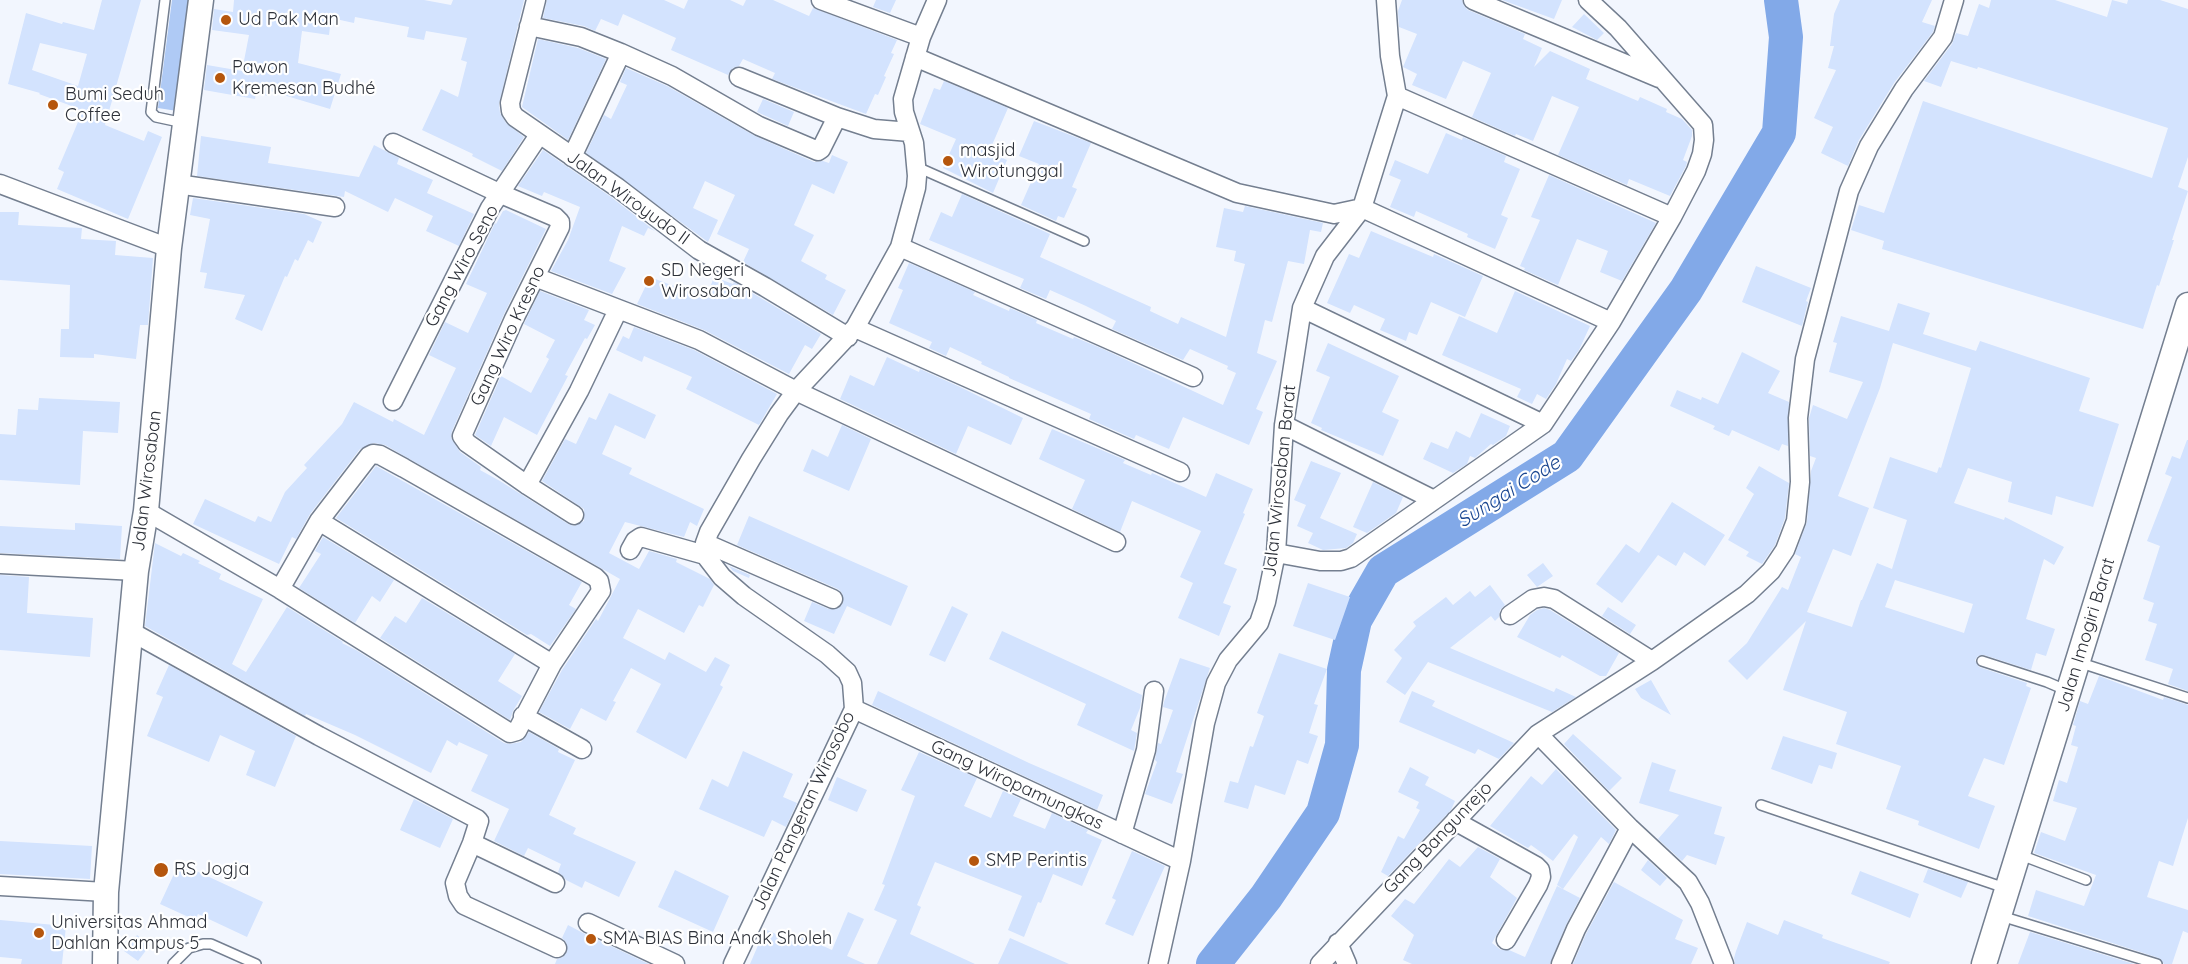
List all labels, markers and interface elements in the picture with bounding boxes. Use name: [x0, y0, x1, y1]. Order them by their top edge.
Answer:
place label: Ud Pak Man: [238, 9, 339, 31]
marker: Ud Pak Man: [219, 13, 233, 27]
place label: Pawon Kremesan Budhé: [232, 57, 375, 100]
marker: Pawon Kremesan Budhé: [213, 71, 227, 85]
place label: Bumi Seduh Coffee: [65, 84, 164, 127]
marker: Bumi Seduh Coffee: [46, 98, 60, 112]
place label: masjid Wirotunggal: [960, 140, 1063, 182]
street label: Jalan Wiroyudo II: [562, 146, 694, 250]
marker: masjid Wirotunggal: [941, 154, 955, 168]
street label: Gang Wiro Seno: [421, 201, 503, 331]
place label: SD Negeri Wirosaban: [661, 260, 751, 302]
street label: Gang Wiro Kresno: [466, 262, 550, 410]
marker: SD Negeri Wirosaban: [642, 274, 656, 288]
street label: Jalan Wirosaban Barat: [1259, 384, 1301, 578]
street label: Jalan Wirosaban: [128, 409, 166, 553]
water label: Sungai Code: [1453, 451, 1565, 533]
street label: Jalan Imogiri Barat: [2052, 555, 2120, 715]
street label: Jalan Pangeran Wirosobo: [748, 708, 860, 914]
street label: Gang Wiropamungkas: [927, 736, 1107, 834]
street label: Gang Bangunrejo: [1379, 777, 1497, 899]
place label: SMP Perintis: [986, 850, 1087, 872]
marker: SMP Perintis: [967, 854, 981, 868]
place label: RS Jogja: [174, 859, 249, 881]
marker: RS Jogja: [152, 861, 170, 879]
place label: Universitas Ahmad Dahlan Kampus 5: [51, 912, 207, 954]
marker: Universitas Ahmad Dahlan Kampus 5: [32, 926, 46, 940]
place label: SMA BIAS Bina Anak Sholeh: [603, 928, 832, 950]
marker: SMA BIAS Bina Anak Sholeh: [584, 932, 598, 946]

